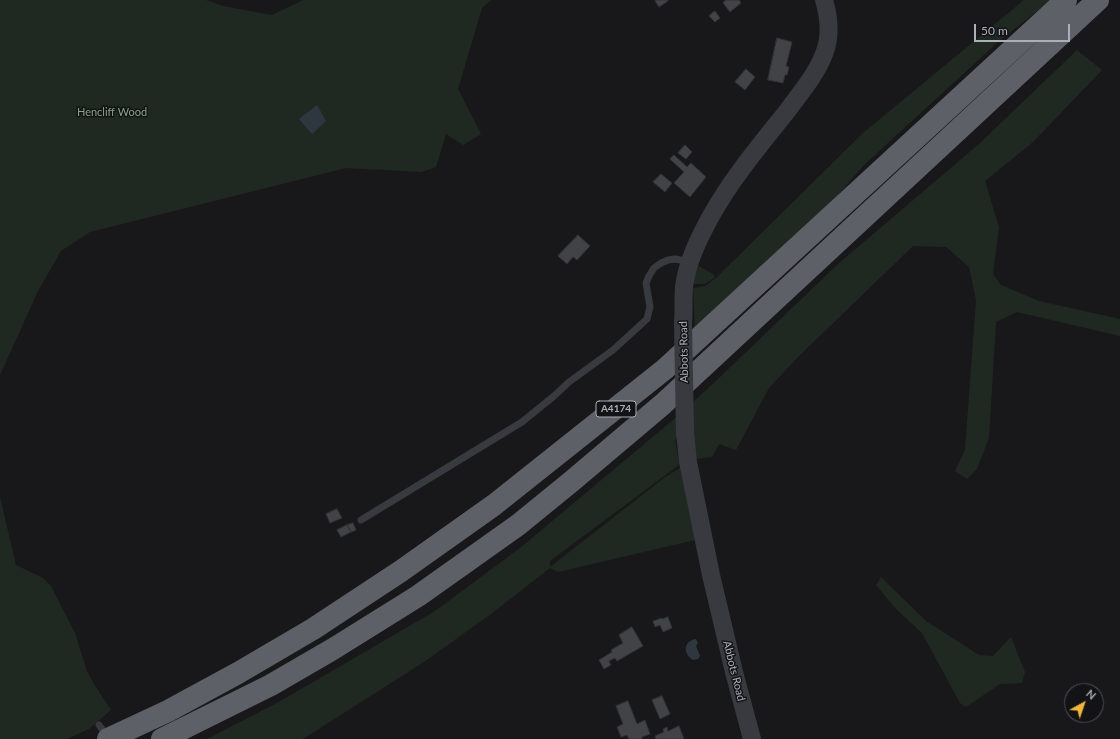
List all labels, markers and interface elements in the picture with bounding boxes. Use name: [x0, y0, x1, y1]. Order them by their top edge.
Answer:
scale bar: [976, 16, 1072, 42]
text: 50 m: [981, 23, 1008, 38]
park label: Hencliff Wood: [77, 105, 147, 119]
street label: Abbots Road: [677, 321, 691, 383]
road number: A4174: [596, 401, 636, 417]
street label: Abbots Road: [720, 639, 748, 703]
north arrow: [1064, 683, 1104, 723]
text: N: [1084, 686, 1099, 702]

